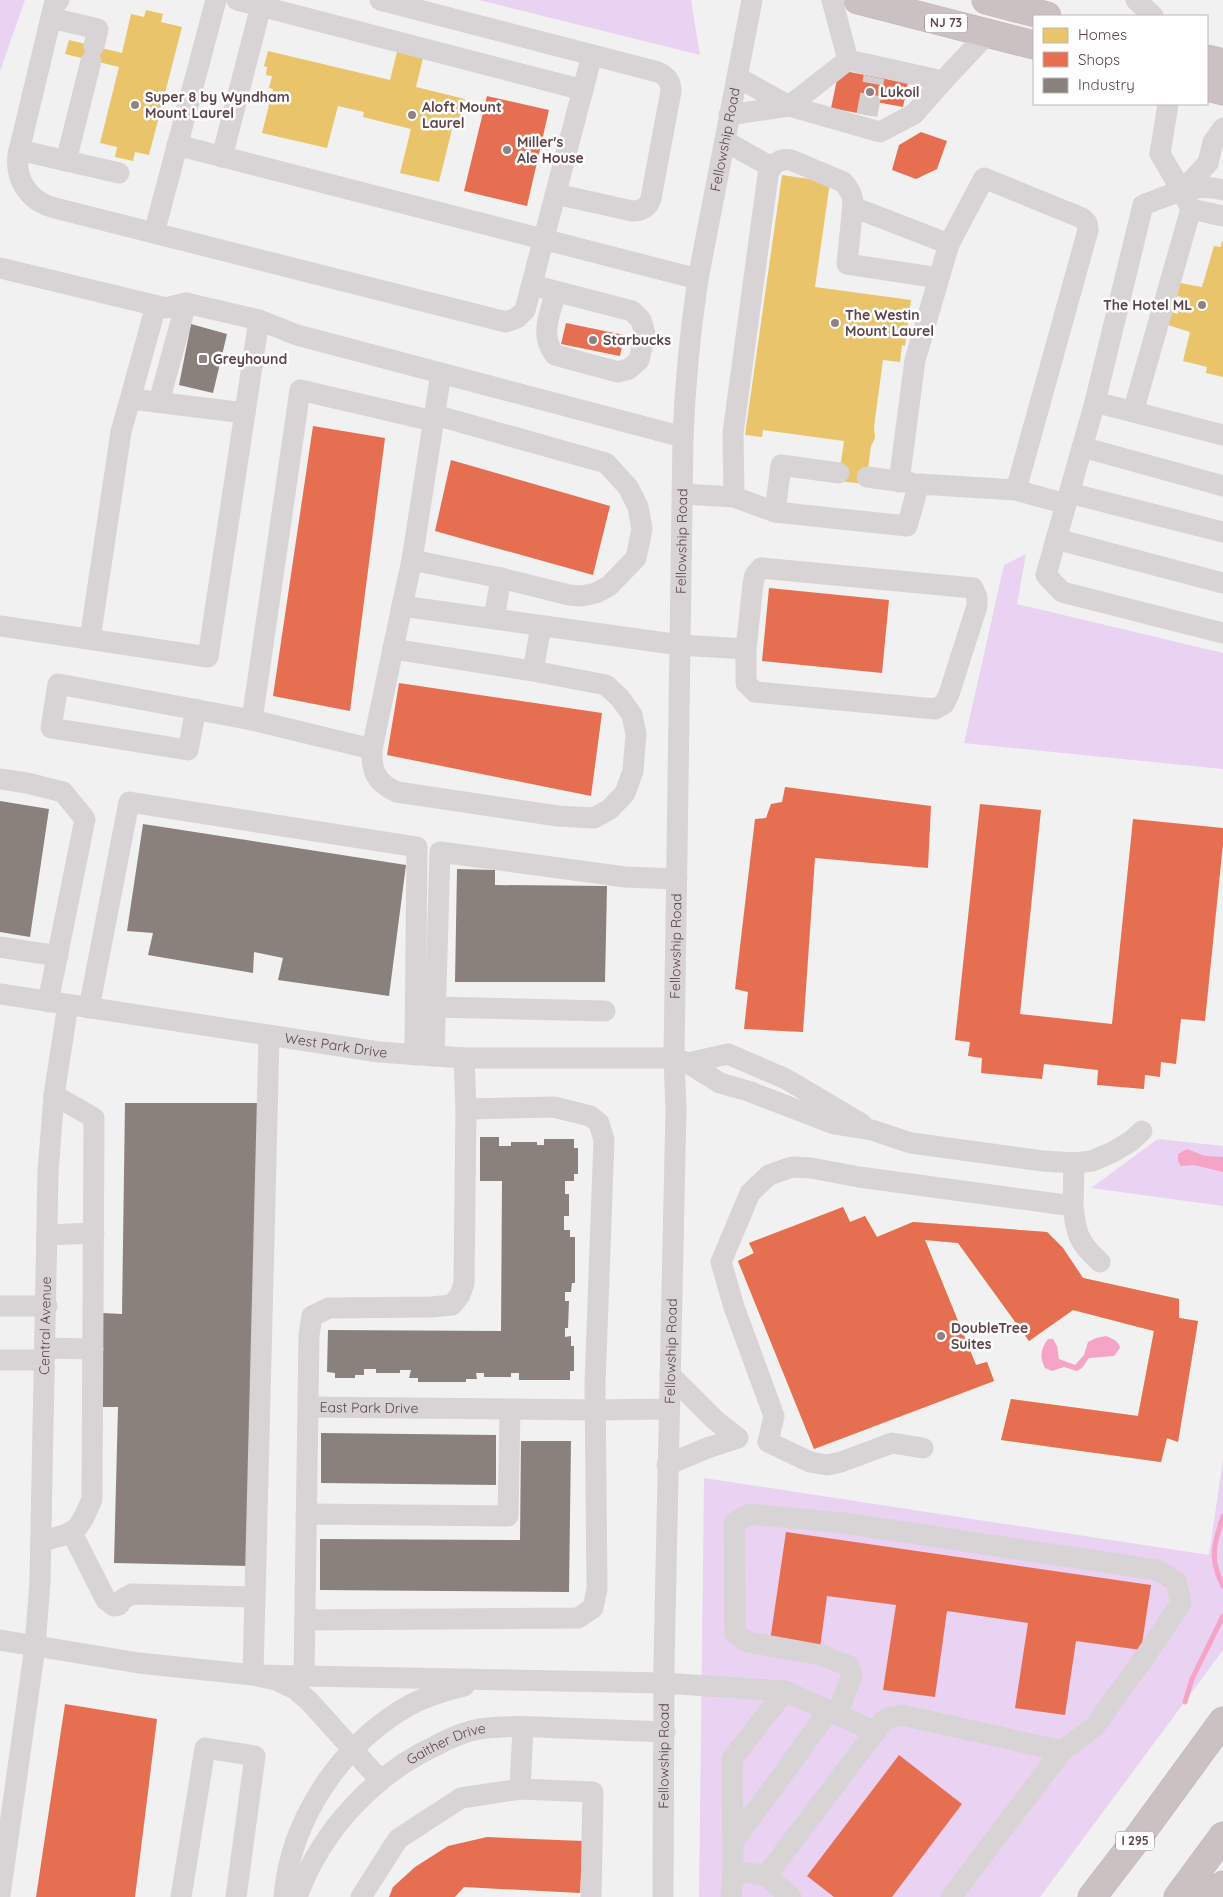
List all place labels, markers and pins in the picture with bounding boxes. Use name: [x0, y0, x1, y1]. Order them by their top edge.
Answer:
place label: Lukoil: [880, 83, 920, 101]
marker: Lukoil: [864, 86, 876, 98]
place label: Super 8 by Wyndham Mount Laurel: [145, 88, 290, 122]
place label: Aloft Mount Laurel: [422, 98, 502, 132]
marker: Super 8 by Wyndham Mount Laurel: [129, 99, 141, 111]
marker: Aloft Mount Laurel: [406, 109, 418, 121]
place label: Miller's Ale House: [517, 133, 584, 167]
marker: Miller's Ale House: [501, 144, 513, 156]
place label: The Hotel ML: [1103, 296, 1192, 314]
marker: The Hotel ML: [1196, 299, 1208, 311]
place label: The Westin Mount Laurel: [845, 306, 934, 340]
marker: The Westin Mount Laurel: [829, 317, 841, 329]
place label: Starbucks: [603, 331, 671, 349]
marker: Starbucks: [587, 334, 599, 346]
place label: Greyhound: [213, 350, 287, 368]
marker: Greyhound: [197, 353, 209, 365]
place label: DoubleTree Suites: [951, 1319, 1028, 1353]
marker: DoubleTree Suites: [935, 1330, 947, 1342]

